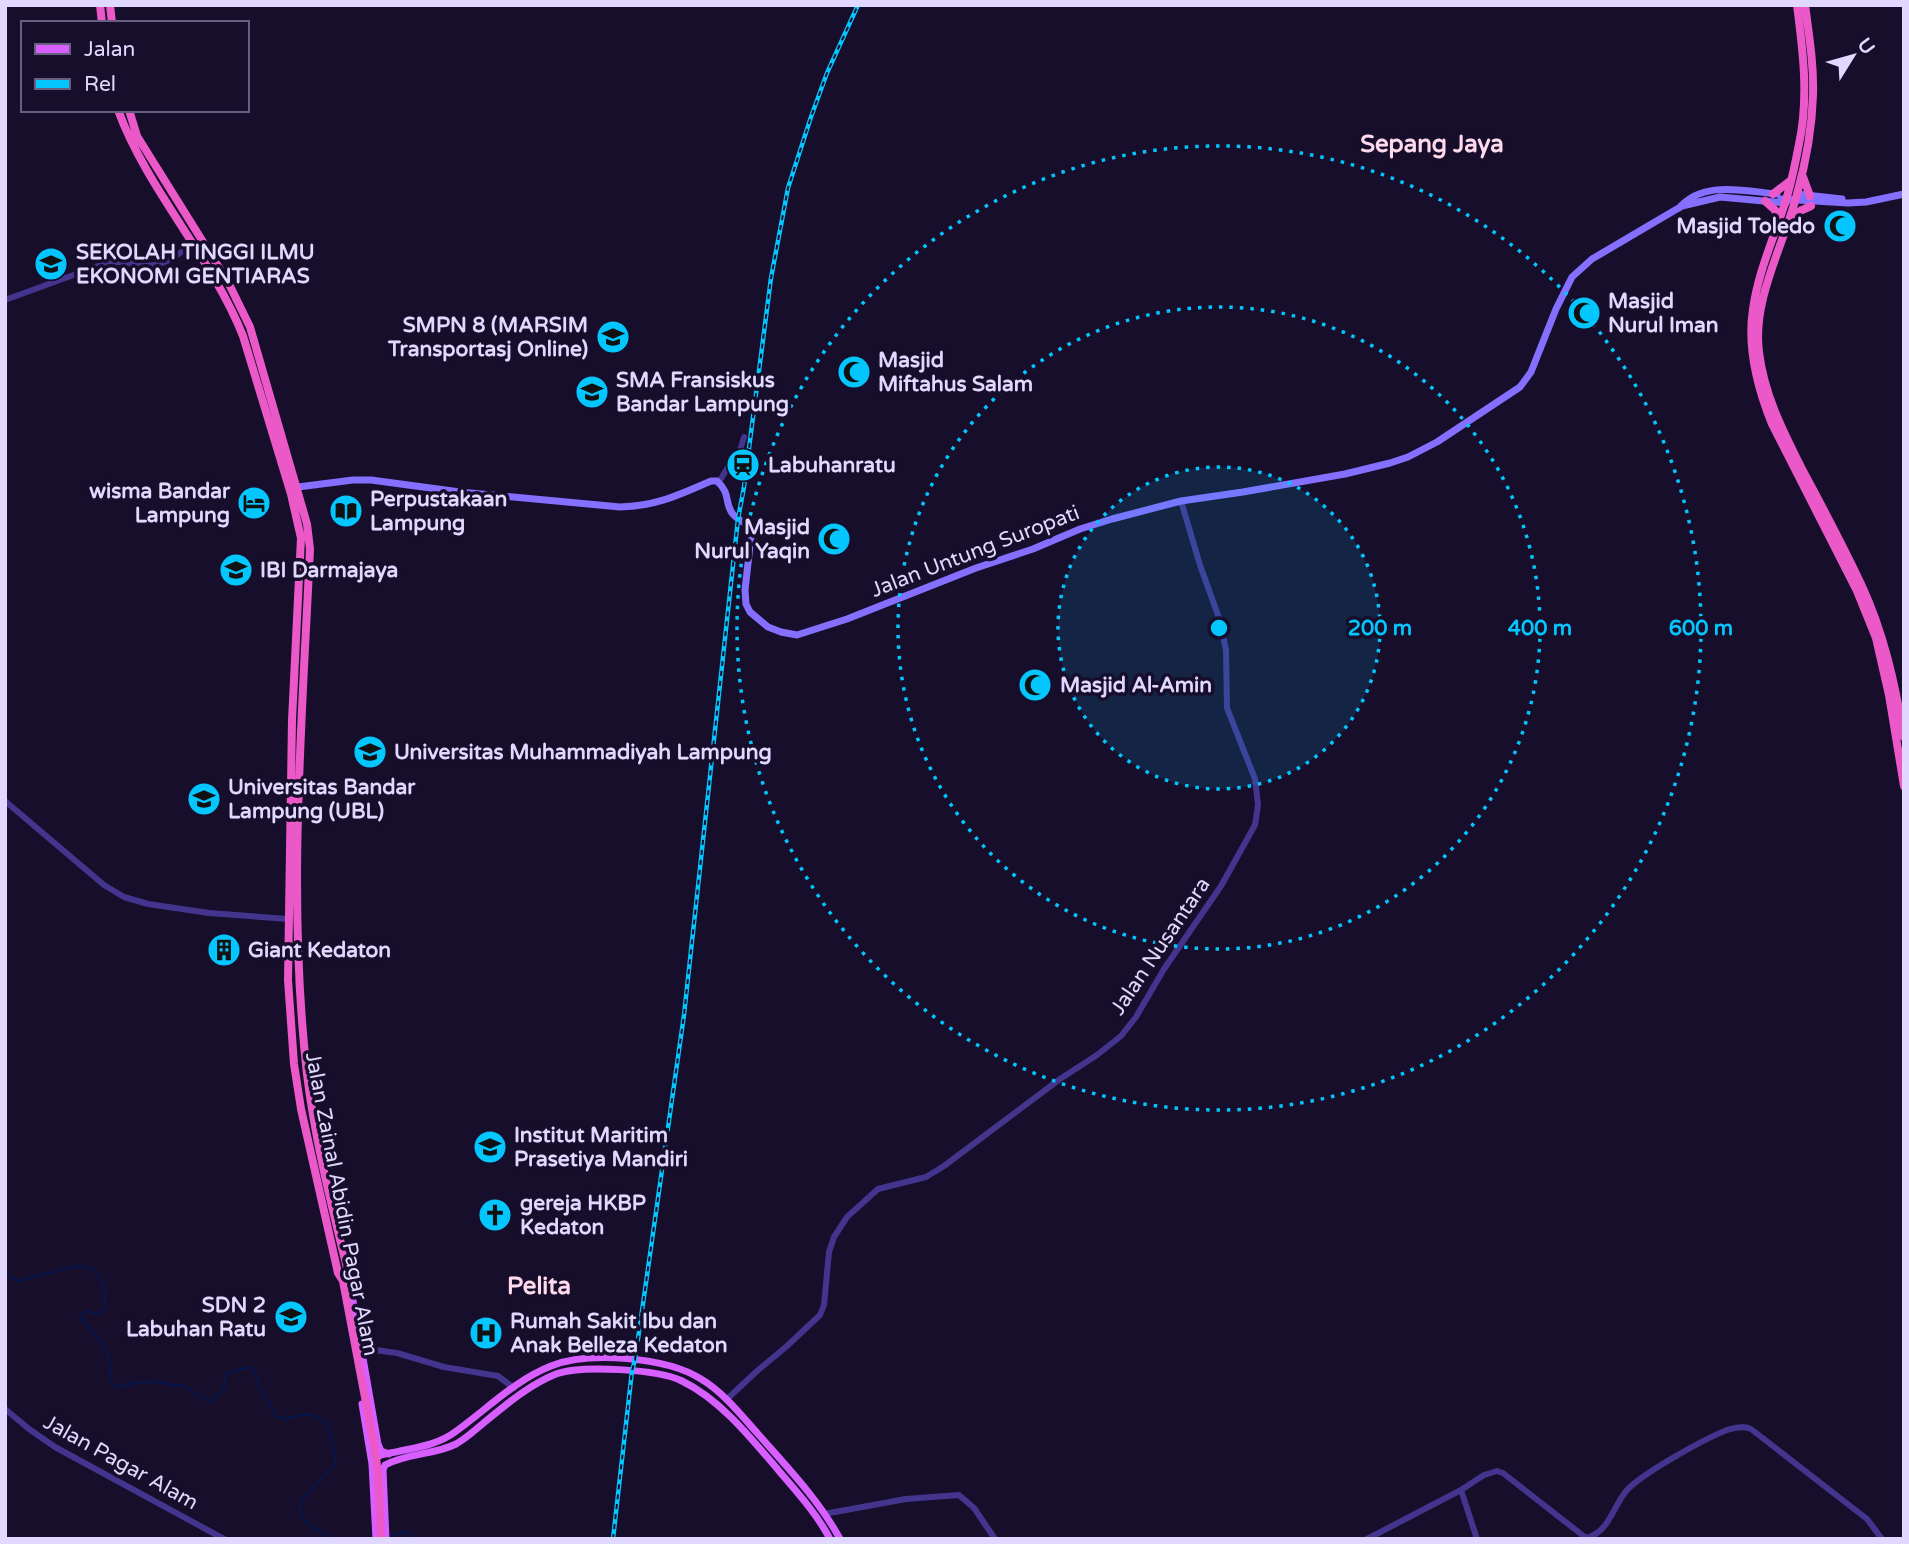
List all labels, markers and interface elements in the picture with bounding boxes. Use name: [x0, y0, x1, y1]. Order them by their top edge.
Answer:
legend: [21, 21, 248, 112]
north arrow: [1818, 21, 1888, 91]
text: U: [1853, 34, 1879, 59]
text: Jalan: [84, 37, 135, 62]
text: Rel: [84, 72, 116, 97]
district label: Sepang Jaya: [1360, 130, 1504, 159]
mosque icon: Masjid Toledo: [1821, 207, 1859, 245]
place label: Masjid Toledo: [1676, 214, 1815, 239]
place label: SEKOLAH TINGGI ILMU EKONOMI GENTIARAS: [76, 240, 315, 289]
school or university icon: SEKOLAH TINGGI ILMU EKONOMI GENTIARAS: [32, 245, 70, 283]
place label: Masjid Nurul Iman: [1608, 289, 1719, 338]
mosque icon: Masjid Nurul Iman: [1565, 294, 1603, 332]
place label: SMPN 8 (MARSIM Transportasj Online): [387, 313, 588, 362]
school or university icon: SMPN 8 (MARSIM Transportasj Online): [594, 318, 632, 356]
place label: Masjid Miftahus Salam: [878, 348, 1033, 397]
mosque icon: Masjid Miftahus Salam: [835, 353, 873, 391]
place label: SMA Fransiskus Bandar Lampung: [616, 368, 789, 417]
school or university icon: SMA Fransiskus Bandar Lampung: [573, 373, 611, 411]
station icon: Labuhanratu: [724, 446, 762, 484]
place label: Labuhanratu: [768, 453, 896, 478]
place label: wisma Bandar Lampung: [89, 479, 231, 528]
hotel icon: wisma Bandar Lampung: [235, 484, 273, 522]
place label: Perpustakaan Lampung: [370, 487, 507, 536]
library icon: Perpustakaan Lampung: [327, 492, 365, 530]
street label: Jalan Untung Suropati: [867, 500, 1083, 603]
place label: Masjid Nurul Yaqin: [694, 515, 810, 564]
mosque icon: Masjid Nurul Yaqin: [815, 520, 853, 558]
school or university icon: IBI Darmajaya: [217, 551, 255, 589]
place label: IBI Darmajaya: [260, 558, 398, 583]
centre of rings: [1207, 616, 1231, 640]
text: 200 m: [1348, 616, 1412, 641]
text: 400 m: [1508, 616, 1572, 641]
text: 600 m: [1669, 616, 1733, 641]
mosque icon: Masjid Al-Amin: [1016, 666, 1054, 704]
place label: Masjid Al-Amin: [1060, 673, 1212, 698]
school or university icon: Universitas Muhammadiyah Lampung: [351, 733, 389, 771]
place label: Universitas Muhammadiyah Lampung: [394, 740, 772, 765]
place label: Universitas Bandar Lampung (UBL): [228, 775, 416, 824]
school or university icon: Universitas Bandar Lampung (UBL): [185, 780, 223, 818]
street label: Jalan Nusantara: [1105, 873, 1216, 1020]
building icon: Giant Kedaton: [205, 931, 243, 969]
place label: Giant Kedaton: [248, 938, 391, 963]
street label: Jalan Zainal Abidin Pagar Alam: [300, 1050, 383, 1358]
place label: Institut Maritim Prasetiya Mandiri: [514, 1123, 688, 1172]
school or university icon: Institut Maritim Prasetiya Mandiri: [471, 1128, 509, 1166]
place label: gereja HKBP Kedaton: [520, 1191, 646, 1240]
church icon: gereja HKBP Kedaton: [476, 1196, 514, 1234]
district label: Pelita: [507, 1272, 571, 1301]
place label: SDN 2 Labuhan Ratu: [126, 1293, 266, 1342]
school or university icon: SDN 2 Labuhan Ratu: [272, 1298, 310, 1336]
place label: Rumah Sakit Ibu dan Anak Belleza Kedaton: [510, 1309, 728, 1358]
hospital icon: Rumah Sakit Ibu dan Anak Belleza Kedaton: [467, 1314, 505, 1352]
street label: Jalan Pagar Alam: [39, 1410, 202, 1515]

